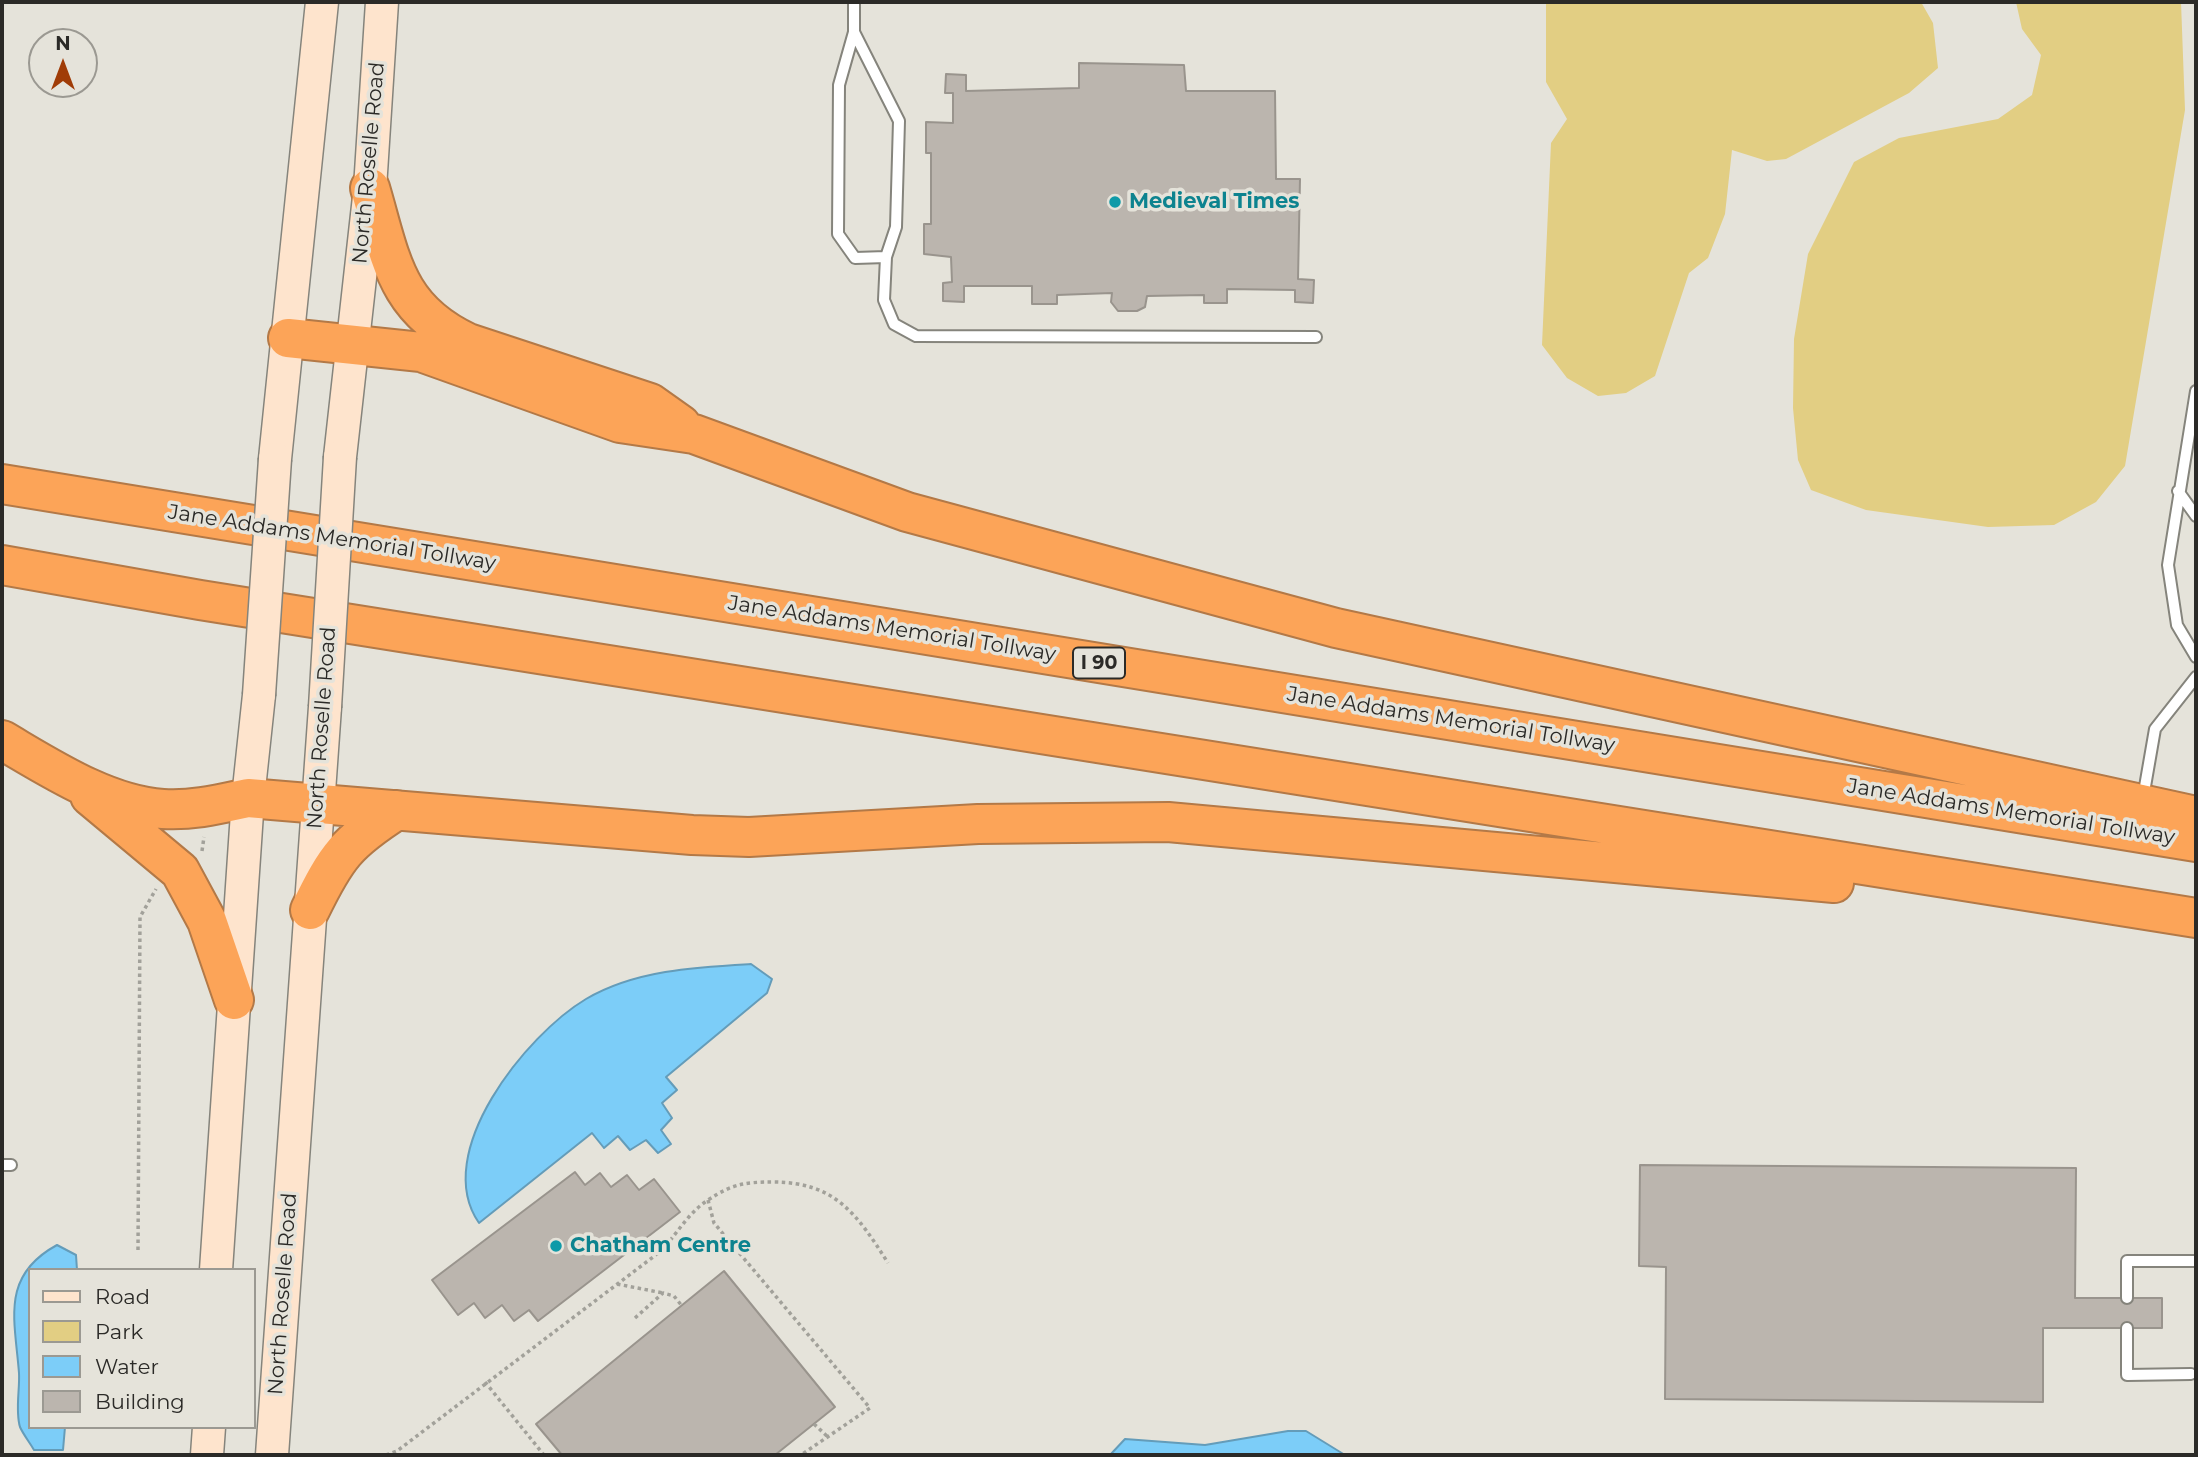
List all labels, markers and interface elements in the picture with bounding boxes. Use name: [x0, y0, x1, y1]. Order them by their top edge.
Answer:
north arrow: [28, 28, 98, 98]
text: N: [55, 32, 71, 55]
street label: North Roselle Road: [348, 61, 390, 265]
place label: Medieval Times: [1129, 189, 1299, 215]
marker: Medieval Times: [1107, 194, 1123, 210]
street label: Jane Addams Memorial Tollway: [166, 500, 498, 576]
street label: Jane Addams Memorial Tollway: [726, 591, 1058, 667]
street label: North Roselle Road: [302, 626, 342, 830]
road number: I 90: [1073, 648, 1125, 678]
street label: Jane Addams Memorial Tollway: [1285, 682, 1617, 758]
street label: Jane Addams Memorial Tollway: [1845, 774, 2177, 850]
street label: North Roselle Road: [263, 1192, 303, 1396]
place label: Chatham Centre: [570, 1233, 751, 1259]
marker: Chatham Centre: [548, 1238, 564, 1254]
legend: [28, 1268, 256, 1429]
text: Road: [95, 1284, 150, 1309]
text: Park: [95, 1319, 143, 1344]
text: Water: [95, 1354, 159, 1379]
text: Building: [95, 1389, 185, 1414]

